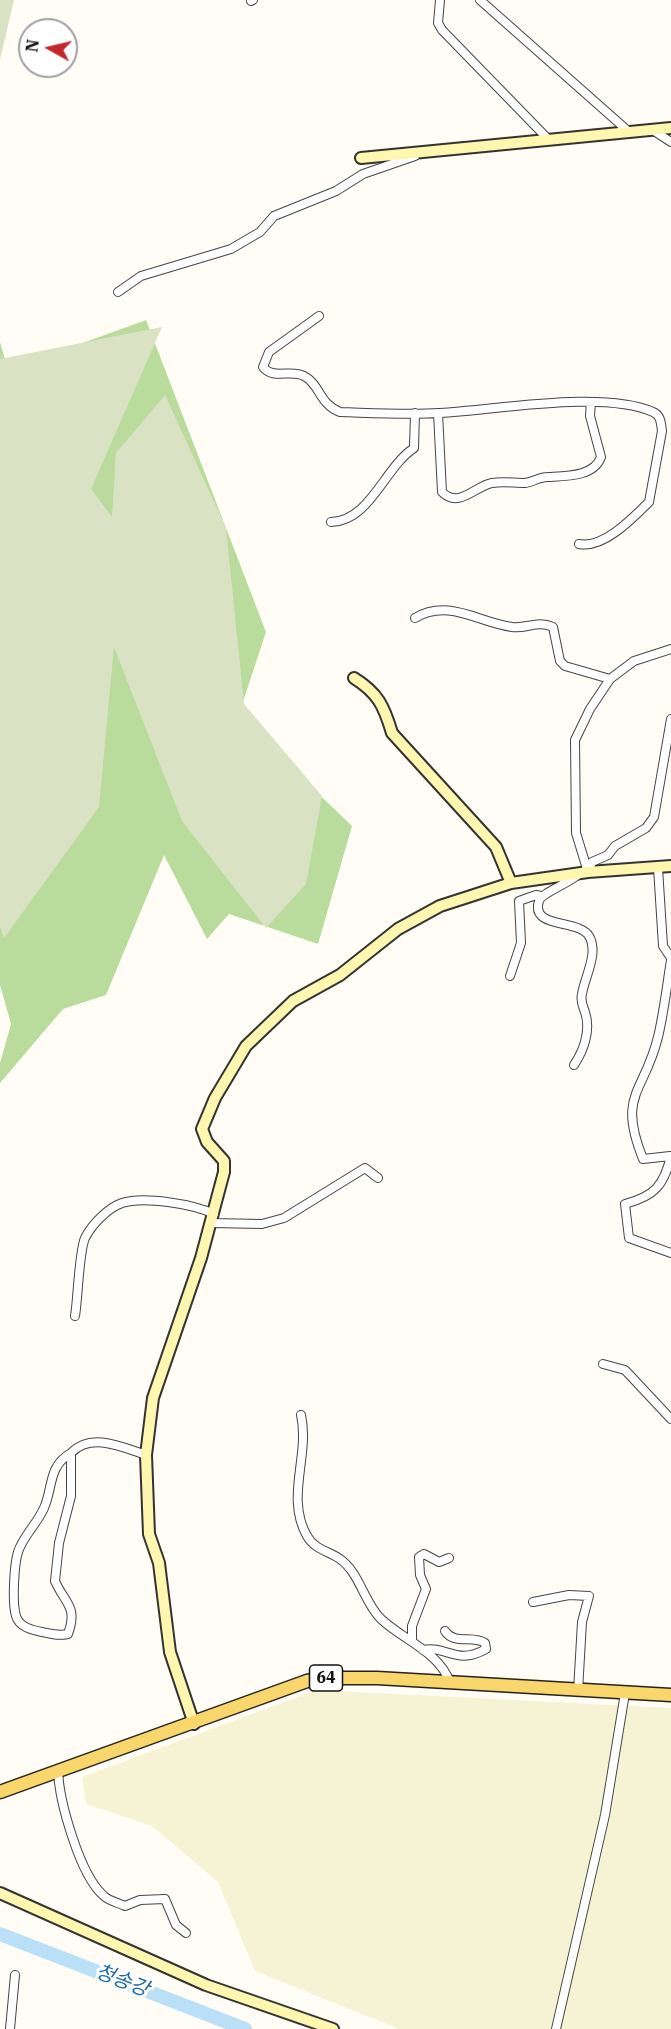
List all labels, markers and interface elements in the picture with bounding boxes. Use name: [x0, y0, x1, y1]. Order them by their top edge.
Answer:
north arrow: [18, 18, 78, 78]
text: N: [21, 38, 43, 53]
road number: 64: [310, 1665, 342, 1691]
water label: 청송강: [92, 1960, 152, 2002]

